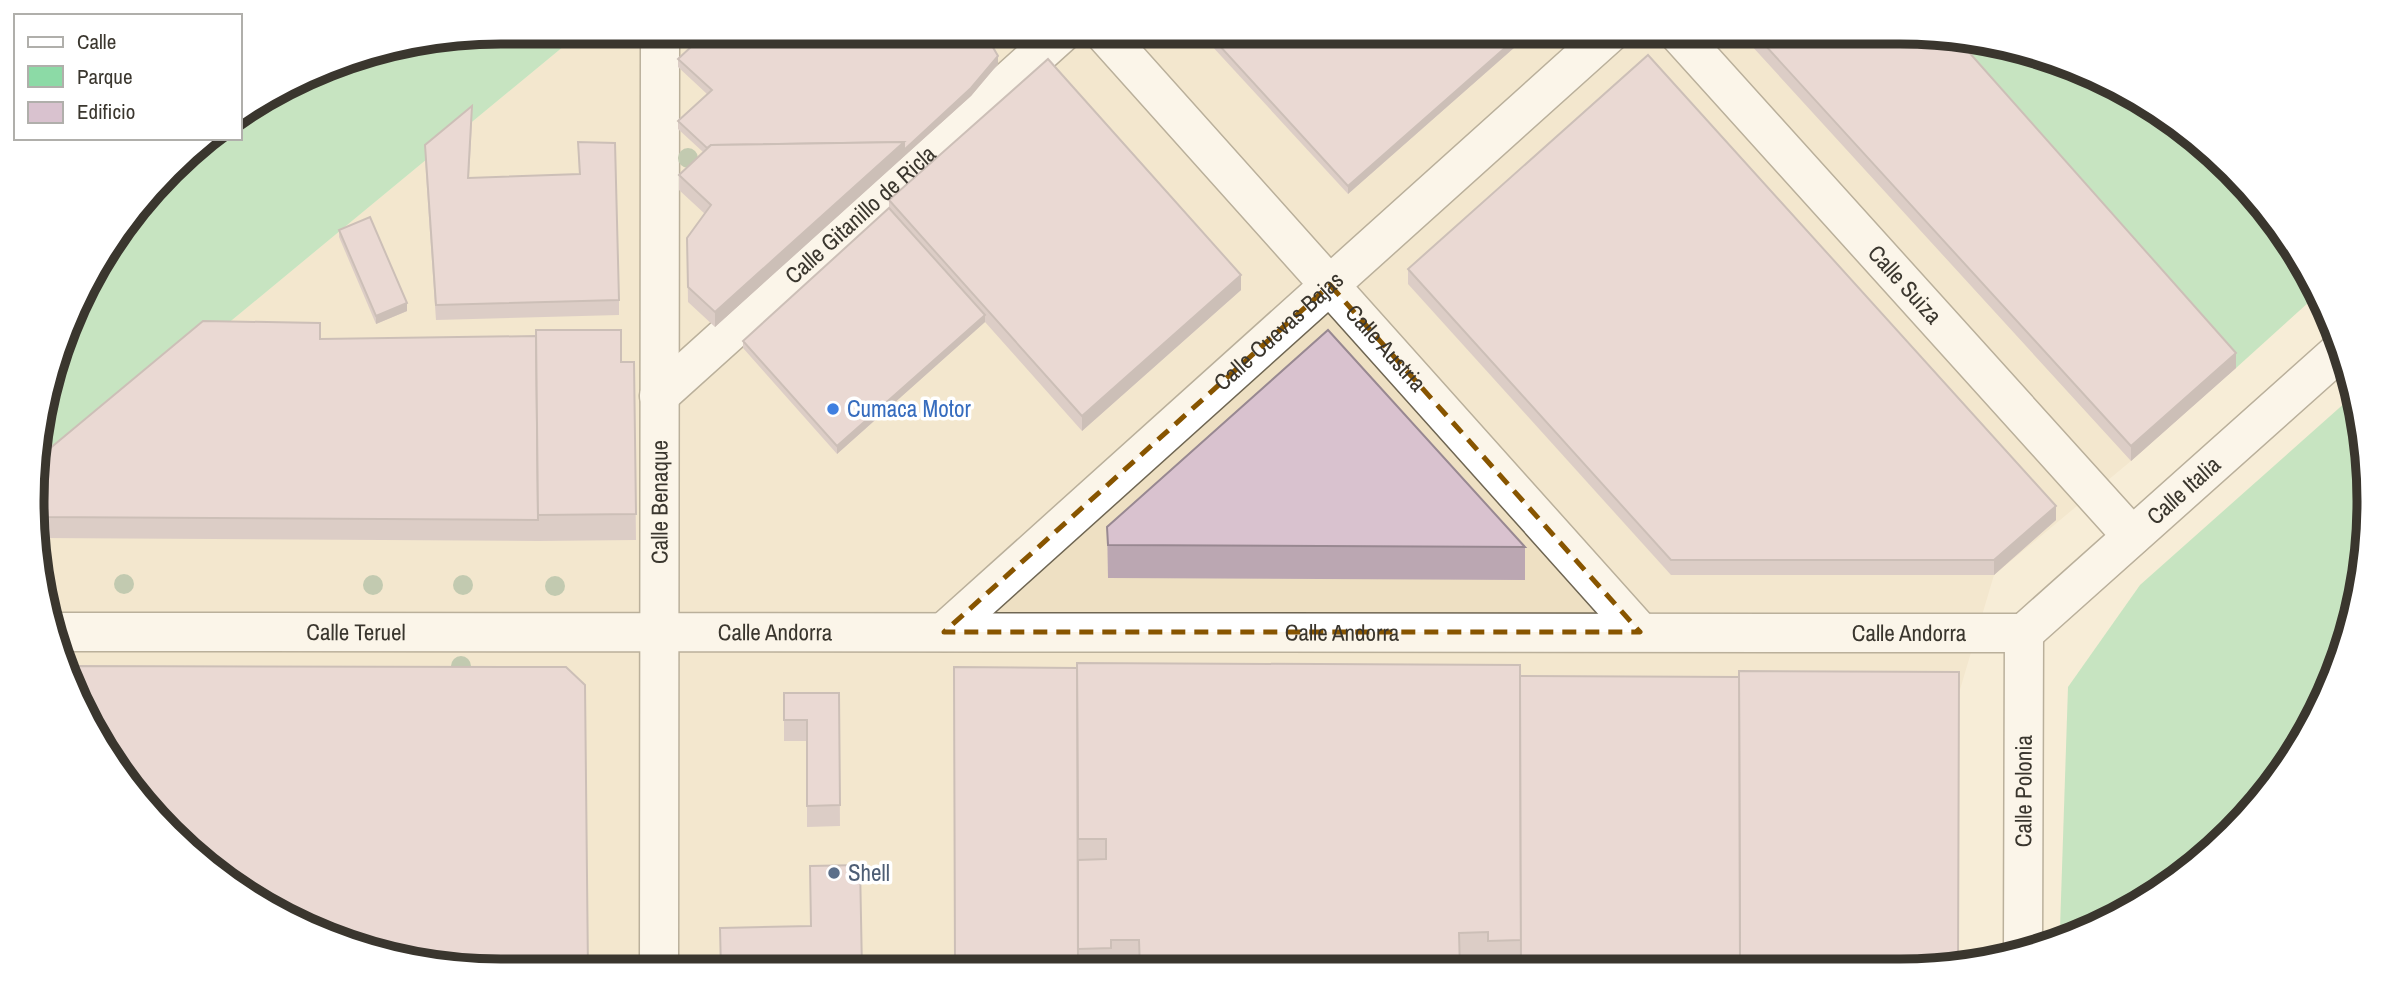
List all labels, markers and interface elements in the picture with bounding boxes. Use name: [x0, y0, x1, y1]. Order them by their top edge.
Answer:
legend: [14, 14, 242, 140]
text: Calle: [77, 27, 116, 56]
text: Parque: [77, 62, 133, 91]
text: Edificio: [77, 97, 135, 126]
street label: Calle Gitanillo de Ricla: [778, 138, 942, 290]
street label: Calle Suiza: [1861, 238, 1949, 331]
street label: Calle Cuevas Bajas: [1207, 264, 1350, 397]
street label: Calle Austria: [1339, 297, 1434, 398]
place label: Cumaca Motor: [847, 393, 971, 424]
marker: Cumaca Motor: [825, 401, 841, 417]
street label: Calle Benaque: [643, 440, 675, 564]
street label: Calle Italia: [2140, 448, 2227, 531]
street label: Calle Teruel: [306, 616, 406, 647]
street label: Calle Andorra: [718, 616, 833, 647]
street label: Calle Andorra: [1285, 617, 1400, 648]
street label: Calle Andorra: [1852, 617, 1967, 648]
street label: Calle Polonia: [2007, 734, 2039, 847]
place label: Shell: [848, 857, 890, 888]
marker: Shell: [826, 865, 842, 881]

